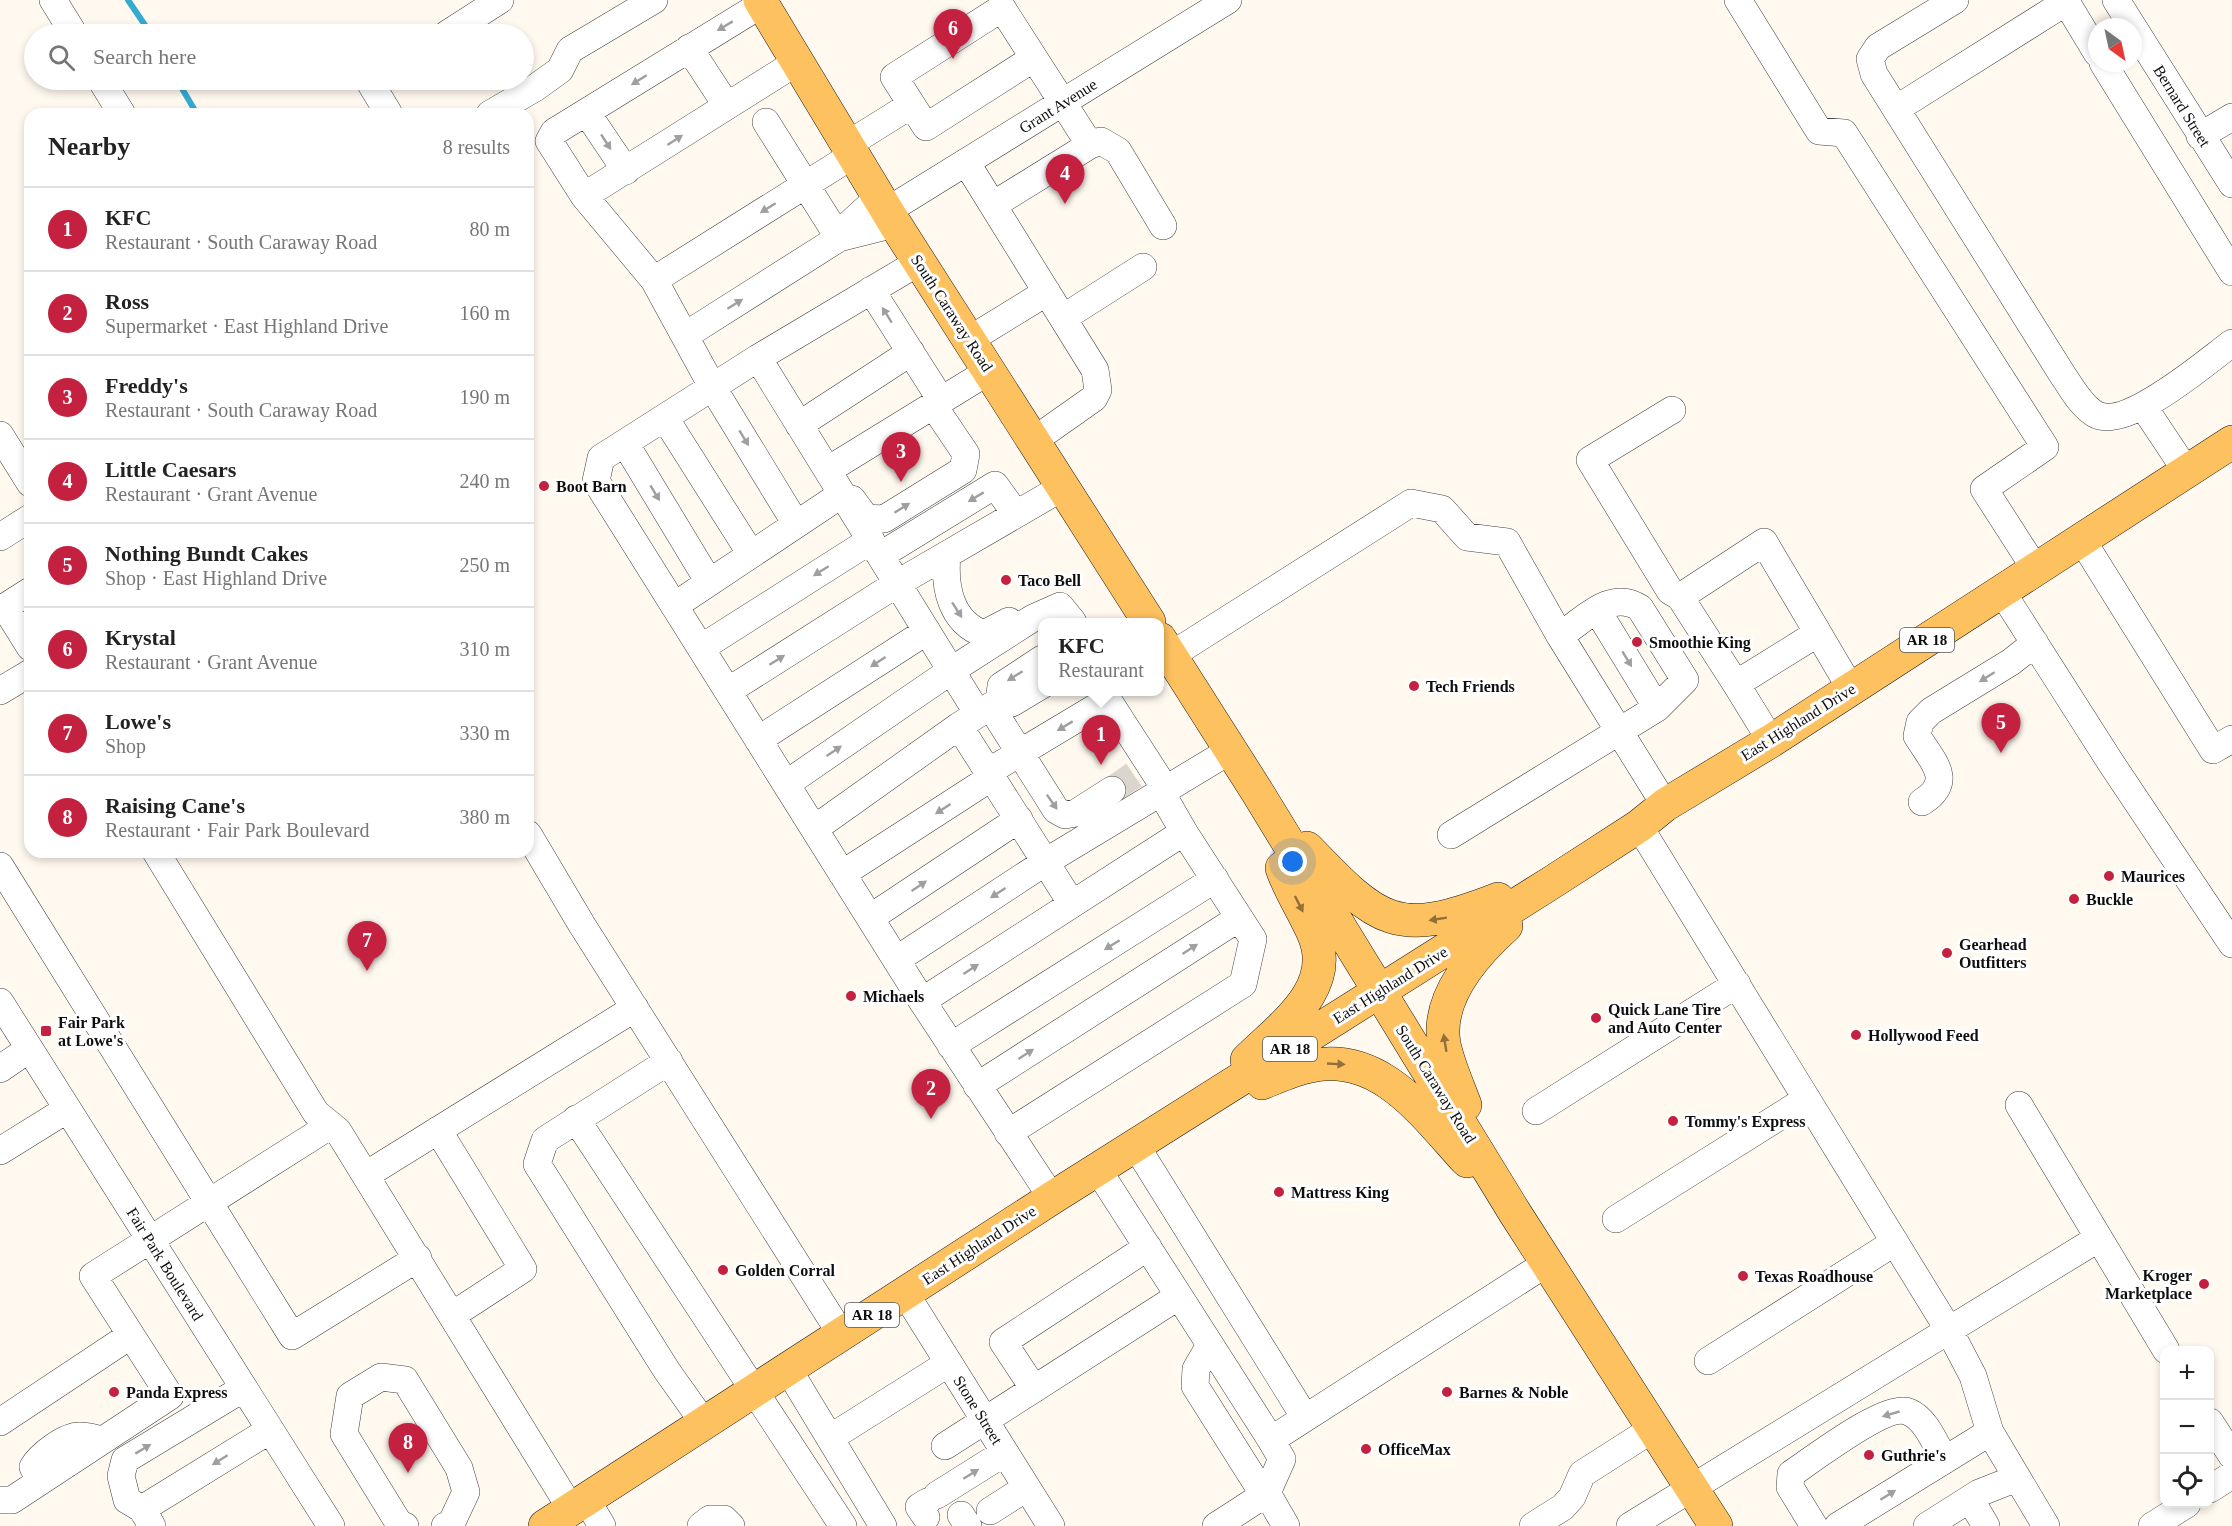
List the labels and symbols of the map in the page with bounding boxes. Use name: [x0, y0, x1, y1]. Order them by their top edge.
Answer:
pin: 6: [934, 10, 972, 59]
north arrow: [2088, 18, 2142, 72]
one-way arrow: [717, 21, 733, 32]
street label: Bernard Street: [2150, 62, 2214, 150]
one-way arrow: [631, 74, 648, 85]
street label: Grant Avenue: [1016, 75, 1100, 137]
one-way arrow: [601, 134, 612, 150]
one-way arrow: [667, 134, 683, 145]
pin: 4: [1046, 154, 1084, 204]
one-way arrow: [760, 202, 776, 214]
street label: South Caraway Road: [907, 251, 996, 375]
one-way arrow: [727, 298, 743, 309]
one-way arrow: [882, 307, 893, 323]
one-way arrow: [738, 430, 749, 446]
pin: 3: [882, 432, 920, 482]
place label: Boot Barn: [556, 478, 627, 495]
marker: Boot Barn: [537, 479, 551, 493]
one-way arrow: [650, 485, 661, 501]
one-way arrow: [967, 491, 984, 502]
one-way arrow: [894, 503, 910, 514]
one-way arrow: [813, 566, 829, 577]
place label: Taco Bell: [1018, 572, 1082, 589]
marker: Taco Bell: [999, 573, 1013, 587]
one-way arrow: [952, 602, 963, 618]
road number: AR 18: [1900, 628, 1954, 652]
place label: Smoothie King: [1649, 634, 1751, 652]
marker: Smoothie King: [1630, 635, 1644, 649]
one-way arrow: [1621, 651, 1632, 667]
one-way arrow: [769, 654, 785, 665]
one-way arrow: [870, 657, 886, 668]
one-way arrow: [1007, 671, 1023, 682]
one-way arrow: [1979, 671, 1995, 682]
place label: Tech Friends: [1426, 678, 1515, 695]
marker: Tech Friends: [1407, 679, 1421, 693]
street label: East Highland Drive: [1738, 680, 1859, 765]
pin: 5: [1982, 704, 2020, 753]
pin: 1: [1082, 716, 1120, 765]
one-way arrow: [1057, 721, 1073, 732]
one-way arrow: [826, 746, 842, 757]
one-way arrow: [1046, 794, 1058, 810]
one-way arrow: [934, 803, 951, 814]
your location: [1278, 847, 1307, 876]
place label: Maurices: [2121, 868, 2185, 885]
marker: Maurices: [2102, 869, 2116, 883]
one-way arrow: [910, 880, 927, 891]
one-way arrow: [989, 888, 1006, 899]
place label: Buckle: [2086, 891, 2133, 908]
marker: Buckle: [2067, 892, 2081, 906]
one-way arrow: [1294, 895, 1304, 912]
one-way arrow: [1429, 914, 1448, 923]
pin: 7: [348, 922, 386, 971]
place label: Gearhead Outfitters: [1959, 936, 2027, 971]
one-way arrow: [1104, 939, 1120, 950]
street label: East Highland Drive: [1330, 943, 1451, 1028]
one-way arrow: [1182, 944, 1198, 955]
marker: Gearhead Outfitters: [1940, 946, 1954, 960]
one-way arrow: [963, 964, 979, 975]
place label: Michaels: [863, 988, 924, 1005]
marker: Michaels: [844, 989, 858, 1003]
place label: Quick Lane Tire and Auto Center: [1608, 1001, 1722, 1036]
marker: Quick Lane Tire and Auto Center: [1589, 1011, 1603, 1025]
place label: Fair Park at Lowe's: [58, 1014, 125, 1049]
street label: South Caraway Road: [1392, 1022, 1479, 1147]
marker: Fair Park at Lowe's: [39, 1024, 53, 1038]
place label: Hollywood Feed: [1868, 1027, 1979, 1045]
marker: Hollywood Feed: [1849, 1028, 1863, 1042]
one-way arrow: [1441, 1033, 1450, 1052]
road number: AR 18: [1263, 1037, 1317, 1061]
one-way arrow: [1018, 1049, 1034, 1060]
one-way arrow: [1326, 1060, 1345, 1069]
pin: 2: [912, 1070, 950, 1119]
place label: Tommy's Express: [1685, 1113, 1805, 1131]
marker: Tommy's Express: [1666, 1114, 1680, 1128]
place label: Mattress King: [1291, 1184, 1389, 1202]
marker: Mattress King: [1272, 1185, 1286, 1199]
street label: East Highland Drive: [919, 1202, 1039, 1289]
street label: Fair Park Boulevard: [123, 1204, 207, 1324]
place label: Golden Corral: [735, 1262, 836, 1279]
marker: Golden Corral: [716, 1263, 730, 1277]
place label: Kroger Marketplace: [2105, 1267, 2192, 1303]
place label: Texas Roadhouse: [1755, 1268, 1873, 1285]
marker: Texas Roadhouse: [1736, 1269, 1750, 1283]
marker: Kroger Marketplace: [2197, 1277, 2211, 1291]
road number: AR 18: [845, 1303, 899, 1327]
street label: Stone Street: [950, 1373, 1006, 1448]
place label: Panda Express: [126, 1384, 228, 1402]
place label: Barnes & Noble: [1459, 1384, 1568, 1401]
marker: Panda Express: [107, 1385, 121, 1399]
marker: Barnes & Noble: [1440, 1385, 1454, 1399]
one-way arrow: [1882, 1410, 1900, 1419]
pin: 8: [388, 1424, 428, 1473]
place label: OfficeMax: [1378, 1441, 1451, 1458]
marker: OfficeMax: [1359, 1442, 1373, 1456]
one-way arrow: [135, 1444, 152, 1455]
place label: Guthrie's: [1881, 1447, 1946, 1464]
marker: Guthrie's: [1862, 1448, 1876, 1462]
one-way arrow: [212, 1455, 228, 1466]
one-way arrow: [962, 1468, 978, 1480]
one-way arrow: [1880, 1490, 1896, 1501]

